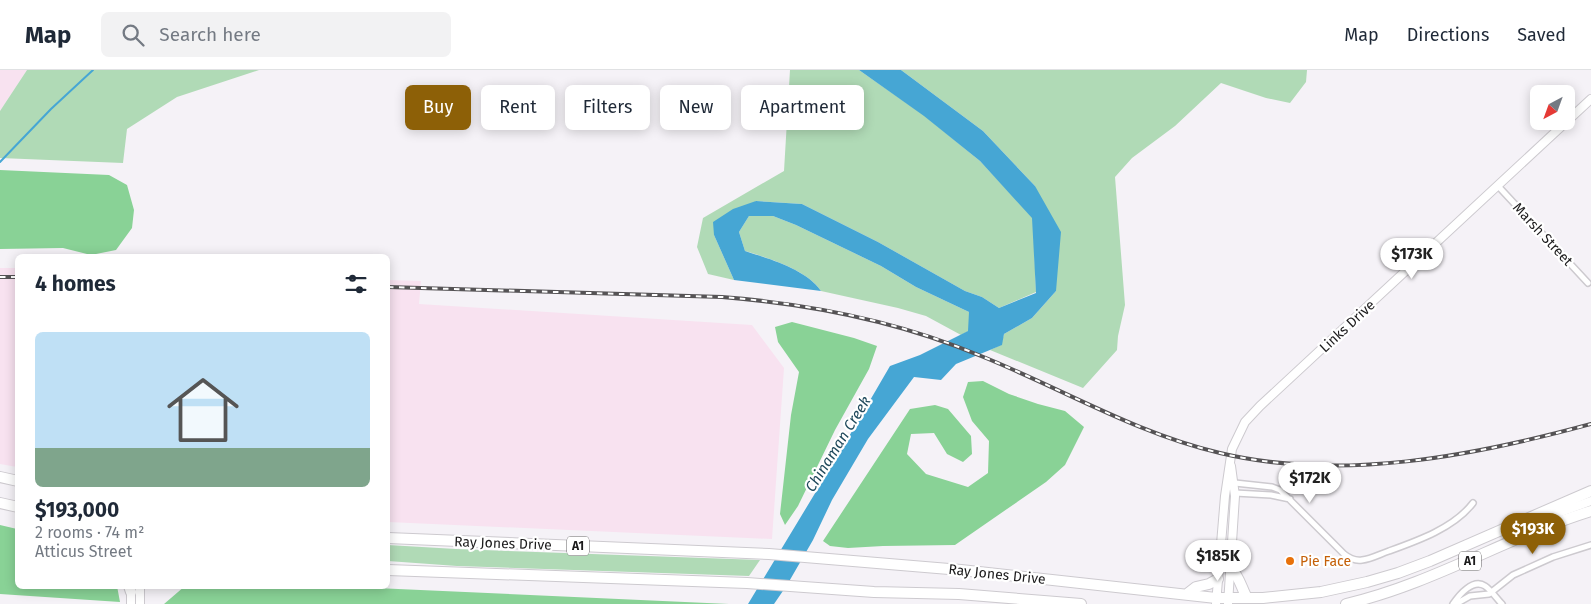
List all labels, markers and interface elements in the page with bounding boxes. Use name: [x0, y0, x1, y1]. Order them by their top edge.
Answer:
search box: [101, 12, 451, 57]
text: Map: [25, 21, 71, 49]
icon: search: [119, 21, 147, 49]
text: Search here: [159, 23, 261, 46]
text: Map: [1344, 24, 1379, 46]
text: Directions: [1407, 24, 1489, 46]
text: Saved: [1517, 24, 1566, 46]
chip: Buy: [405, 85, 471, 130]
chip: Rent: [481, 85, 555, 130]
chip: Filters: [565, 85, 650, 130]
chip: New: [660, 85, 731, 130]
chip: Apartment: [741, 85, 864, 130]
north arrow: [1530, 85, 1575, 130]
map controls: [1530, 85, 1575, 130]
street label: Marsh Street: [1509, 199, 1577, 270]
pin: $173K: [1377, 238, 1447, 280]
text: $173K: [1391, 244, 1433, 263]
icon: filters: [342, 270, 370, 298]
text: 4 homes: [35, 271, 116, 297]
street label: Links Drive: [1316, 297, 1378, 356]
icon: home: [158, 365, 248, 455]
water label: Chinaman Creek: [801, 393, 875, 495]
pin: $172K: [1275, 462, 1345, 504]
text: $172K: [1289, 468, 1331, 487]
text: $193,000: [35, 497, 119, 523]
pin: $193K: [1498, 512, 1568, 555]
text: $193K: [1512, 519, 1554, 538]
text: 2 rooms · 74 m²: [35, 523, 144, 542]
street label: Ray Jones Drive: [454, 533, 552, 554]
road number: A1: [567, 536, 589, 556]
pin: $185K: [1183, 540, 1253, 582]
text: Atticus Street: [35, 542, 132, 561]
text: $185K: [1196, 546, 1240, 565]
road number: A1: [1459, 552, 1481, 571]
place label: Pie Face: [1300, 553, 1351, 570]
marker: Pie Face: [1284, 555, 1296, 567]
street label: Ray Jones Drive: [947, 561, 1046, 588]

